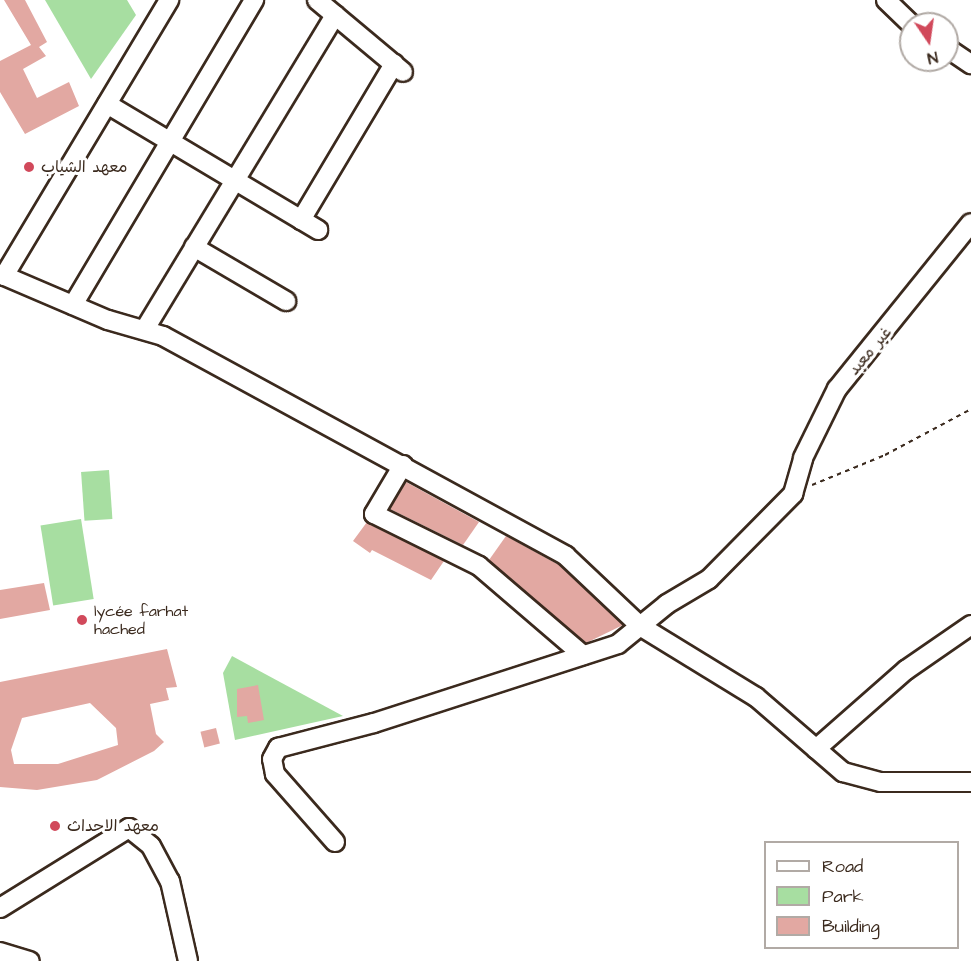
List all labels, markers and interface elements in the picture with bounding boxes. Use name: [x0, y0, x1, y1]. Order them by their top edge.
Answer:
north arrow: [899, 12, 959, 72]
text: N: [925, 46, 940, 69]
place label: معهد الشياب: [41, 157, 127, 177]
marker: معهد الشياب: [22, 160, 36, 174]
street label: غير معبد: [844, 323, 896, 379]
place label: lycée farhat hached: [94, 601, 188, 639]
marker: lycée farhat hached: [75, 613, 89, 627]
place label: معهد الاحداث: [67, 816, 159, 836]
marker: معهد الاحداث: [48, 819, 62, 833]
legend: [764, 841, 959, 949]
text: Road: [822, 854, 863, 879]
text: Park: [822, 884, 864, 909]
text: Building: [822, 914, 880, 939]

